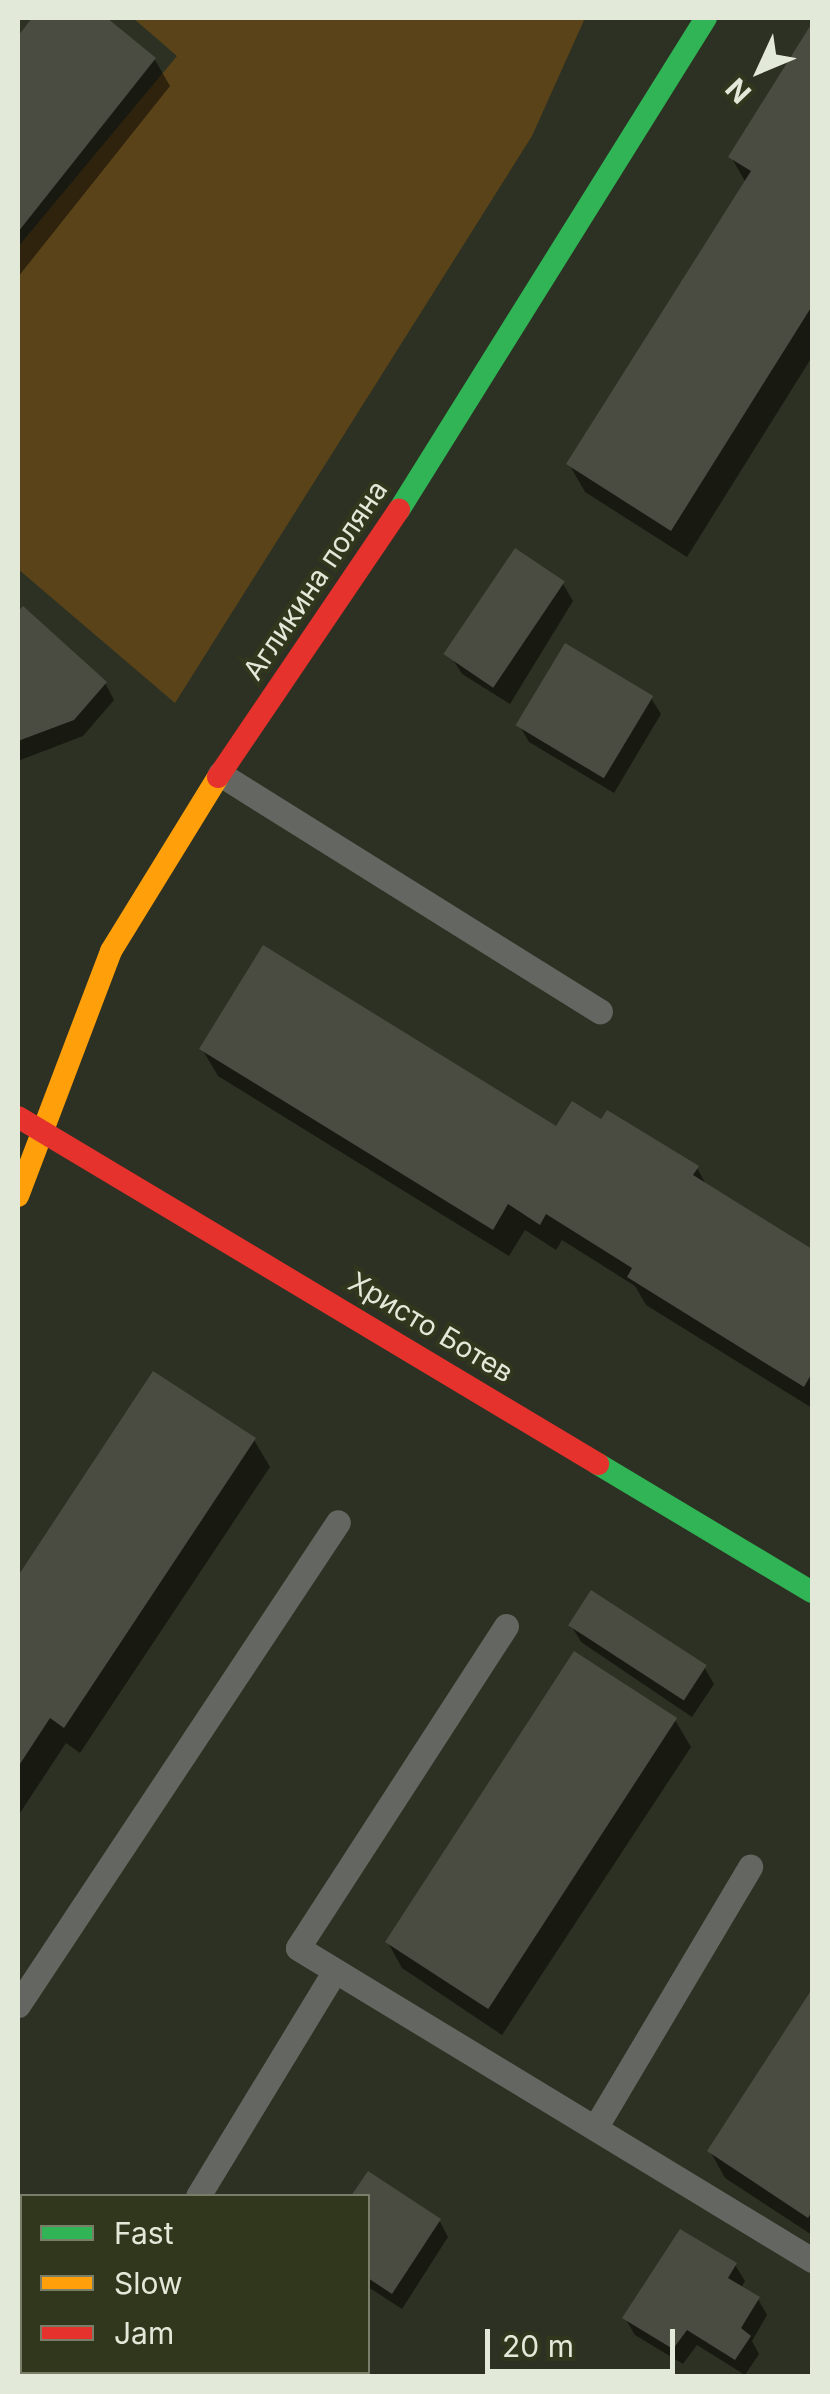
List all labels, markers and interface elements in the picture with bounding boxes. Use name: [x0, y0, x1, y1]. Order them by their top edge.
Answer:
north arrow: [710, 20, 810, 120]
text: N: [719, 71, 758, 110]
street label: Агликина поляна: [236, 474, 394, 686]
street label: Христо Ботев: [343, 1265, 519, 1389]
legend: [20, 2194, 370, 2374]
text: Fast: [114, 2215, 173, 2251]
text: Slow: [114, 2265, 183, 2301]
scale bar: [490, 2309, 680, 2371]
text: Jam: [114, 2315, 174, 2351]
text: 20 m: [502, 2328, 574, 2364]

